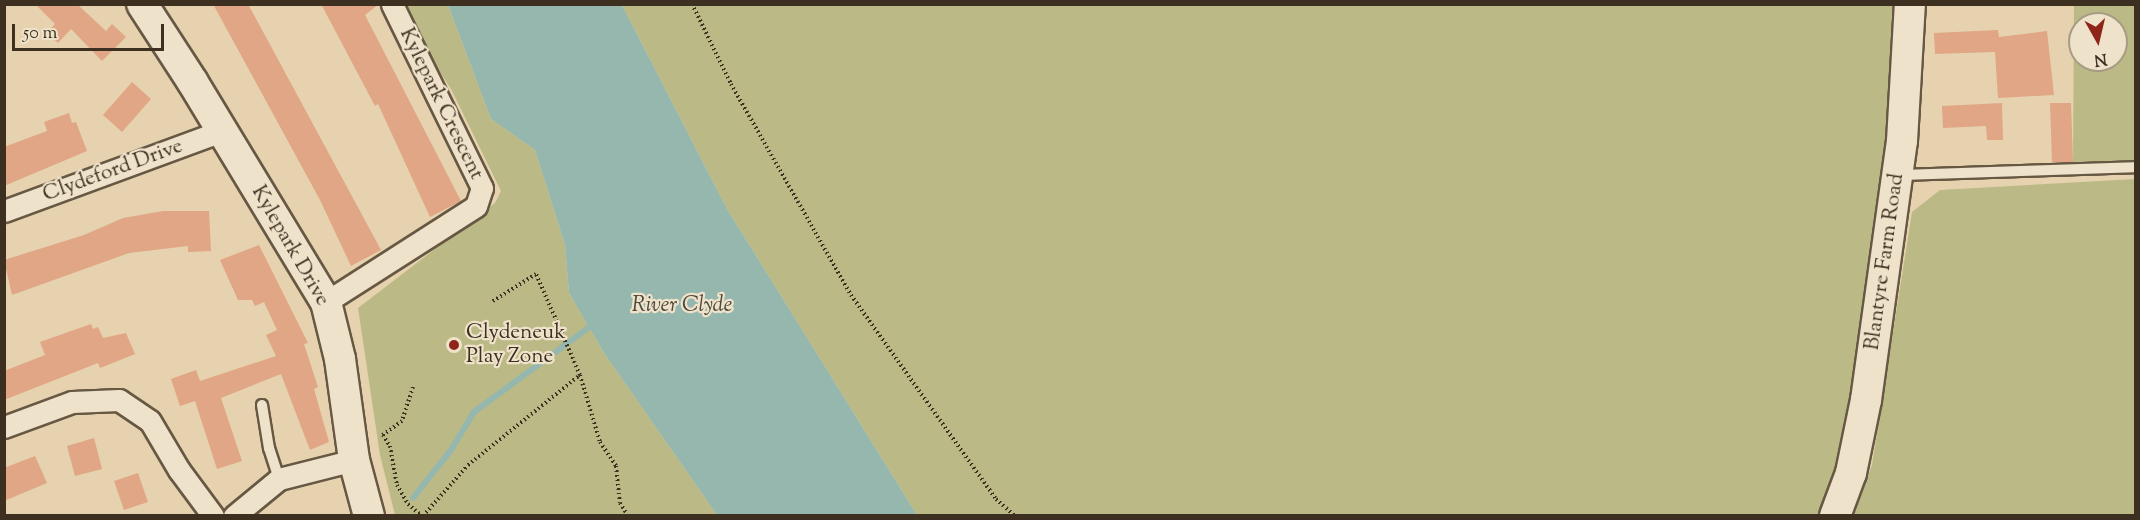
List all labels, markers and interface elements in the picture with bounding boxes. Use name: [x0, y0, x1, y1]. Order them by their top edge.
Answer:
scale bar: [15, 12, 166, 50]
north arrow: [2068, 12, 2128, 72]
text: 50 m: [23, 21, 57, 47]
street label: Kylepark Crescent: [393, 24, 489, 184]
text: N: [2092, 46, 2108, 71]
street label: Clydeford Drive: [40, 134, 186, 208]
street label: Blantyre Farm Road: [1860, 172, 1910, 352]
street label: Kylepark Drive: [245, 181, 335, 311]
water label: River Clyde: [632, 294, 732, 320]
place label: Clydeneuk Play Zone: [466, 320, 566, 370]
marker: Clydeneuk Play Zone: [447, 338, 461, 352]

